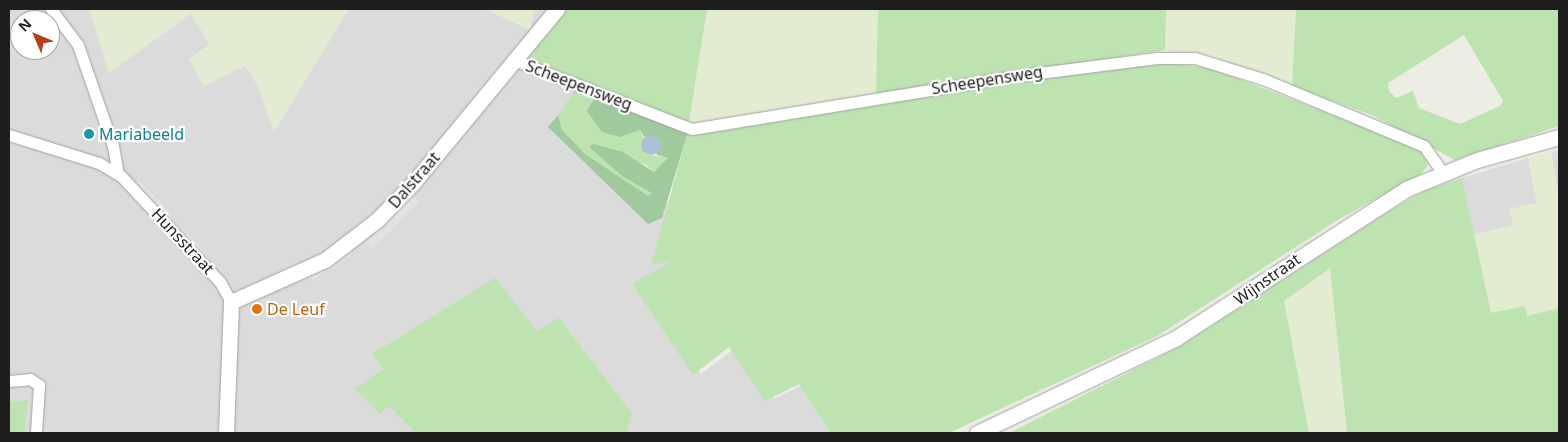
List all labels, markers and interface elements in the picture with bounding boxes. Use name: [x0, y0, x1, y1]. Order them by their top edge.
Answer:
north arrow: [10, 10, 60, 60]
text: N: [14, 14, 35, 35]
street label: Scheepensweg: [523, 56, 635, 114]
street label: Scheepensweg: [930, 62, 1044, 98]
place label: Mariabeeld: [99, 124, 184, 144]
marker: Mariabeeld: [83, 128, 95, 140]
street label: Dalstraat: [384, 148, 444, 212]
street label: Hunsstraat: [148, 204, 218, 278]
street label: Wijnstraat: [1230, 249, 1304, 309]
place label: De Leuf: [267, 299, 325, 319]
marker: De Leuf: [251, 303, 263, 315]

